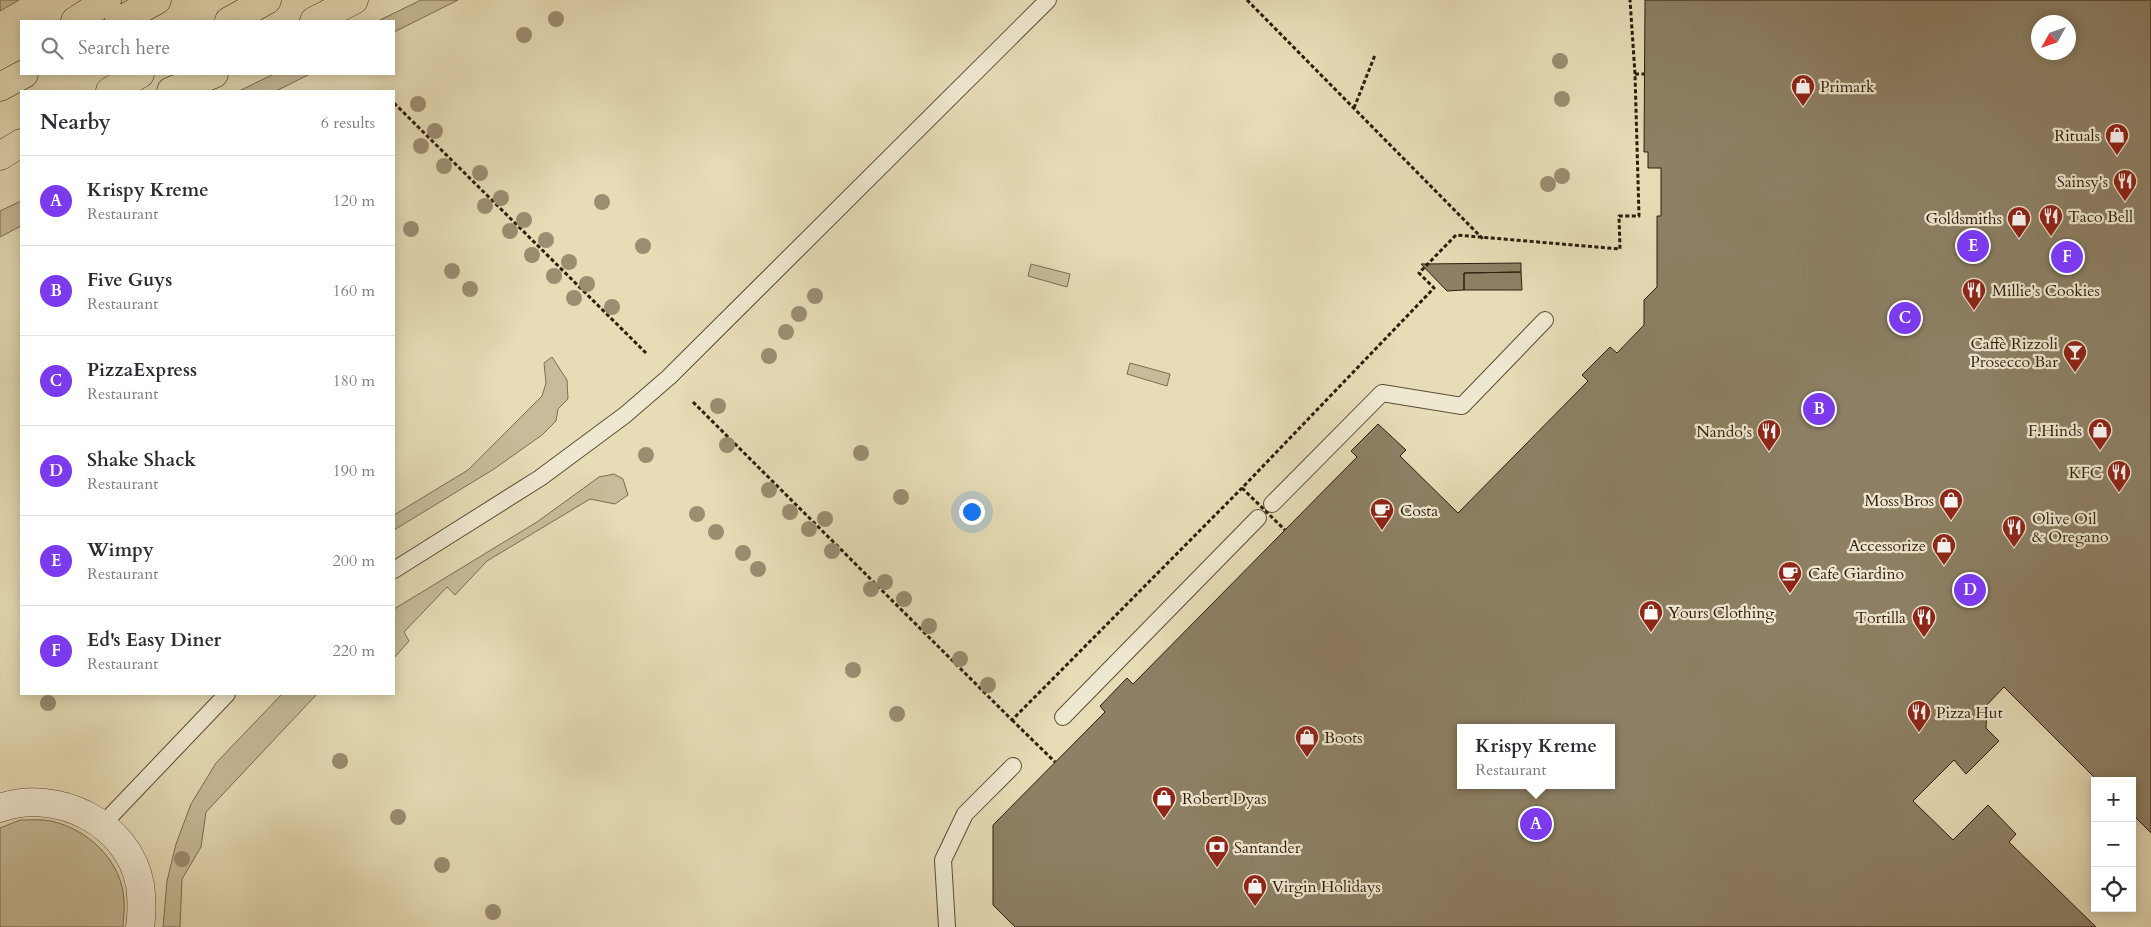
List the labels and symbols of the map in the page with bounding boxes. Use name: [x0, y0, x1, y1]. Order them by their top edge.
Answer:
north arrow: [2031, 15, 2076, 60]
shop icon: Primark: [1790, 73, 1816, 107]
place label: Primark: [1820, 76, 1875, 98]
shop icon: Rituals: [2104, 122, 2130, 156]
place label: Rituals: [2054, 125, 2100, 147]
restaurant icon: Sainsy's: [2112, 168, 2138, 202]
place label: Sainsy's: [2057, 171, 2108, 193]
restaurant icon: Taco Bell: [2038, 203, 2064, 237]
shop icon: Goldsmiths: [2006, 205, 2032, 239]
place label: Taco Bell: [2068, 206, 2133, 228]
place label: Goldsmiths: [1926, 208, 2002, 230]
pin: E: [1957, 227, 1989, 265]
pin: F: [2051, 238, 2083, 276]
restaurant icon: Millie's Cookies: [1961, 277, 1987, 311]
place label: Millie's Cookies: [1992, 280, 2100, 302]
pin: C: [1889, 299, 1921, 337]
place label: Caffè Rizzoli Prosecco Bar: [1970, 333, 2059, 373]
bar icon: Caffè Rizzoli Prosecco Bar: [2062, 339, 2088, 373]
pin: B: [1803, 390, 1835, 428]
shop icon: F.Hinds: [2087, 417, 2113, 451]
restaurant icon: Nando's: [1756, 418, 1782, 452]
place label: F.Hinds: [2028, 420, 2082, 442]
place label: Nando's: [1696, 421, 1752, 443]
restaurant icon: KFC: [2106, 459, 2132, 493]
place label: KFC: [2069, 462, 2102, 484]
shop icon: Moss Bros: [1938, 487, 1964, 521]
place label: Moss Bros: [1865, 490, 1934, 512]
cafe icon: Costa: [1369, 497, 1395, 531]
your location: [959, 499, 985, 525]
place label: Costa: [1400, 500, 1438, 522]
place label: Olive Oil & Oregano: [2032, 508, 2109, 548]
restaurant icon: Olive Oil & Oregano: [2001, 514, 2027, 548]
shop icon: Accessorize: [1931, 532, 1957, 566]
place label: Accessorize: [1849, 535, 1926, 557]
cafe icon: Cafe Giardino: [1777, 560, 1803, 594]
place label: Cafe Giardino: [1808, 563, 1905, 585]
pin: D: [1954, 571, 1986, 609]
shop icon: Yours Clothing: [1638, 599, 1664, 633]
place label: Yours Clothing: [1668, 602, 1774, 624]
restaurant icon: Tortilla: [1911, 604, 1937, 638]
place label: Tortilla: [1855, 607, 1906, 629]
restaurant icon: Pizza Hut: [1906, 699, 1932, 733]
place label: Pizza Hut: [1936, 702, 2003, 724]
shop icon: Boots: [1294, 724, 1320, 758]
place label: Boots: [1324, 727, 1363, 749]
shop icon: Robert Dyas: [1151, 785, 1177, 819]
place label: Robert Dyas: [1182, 788, 1267, 810]
pin: A: [1520, 805, 1552, 843]
bank icon: Santander: [1204, 834, 1230, 868]
place label: Santander: [1234, 837, 1301, 859]
shop icon: Virgin Holidays: [1242, 873, 1268, 907]
place label: Virgin Holidays: [1272, 876, 1381, 898]

